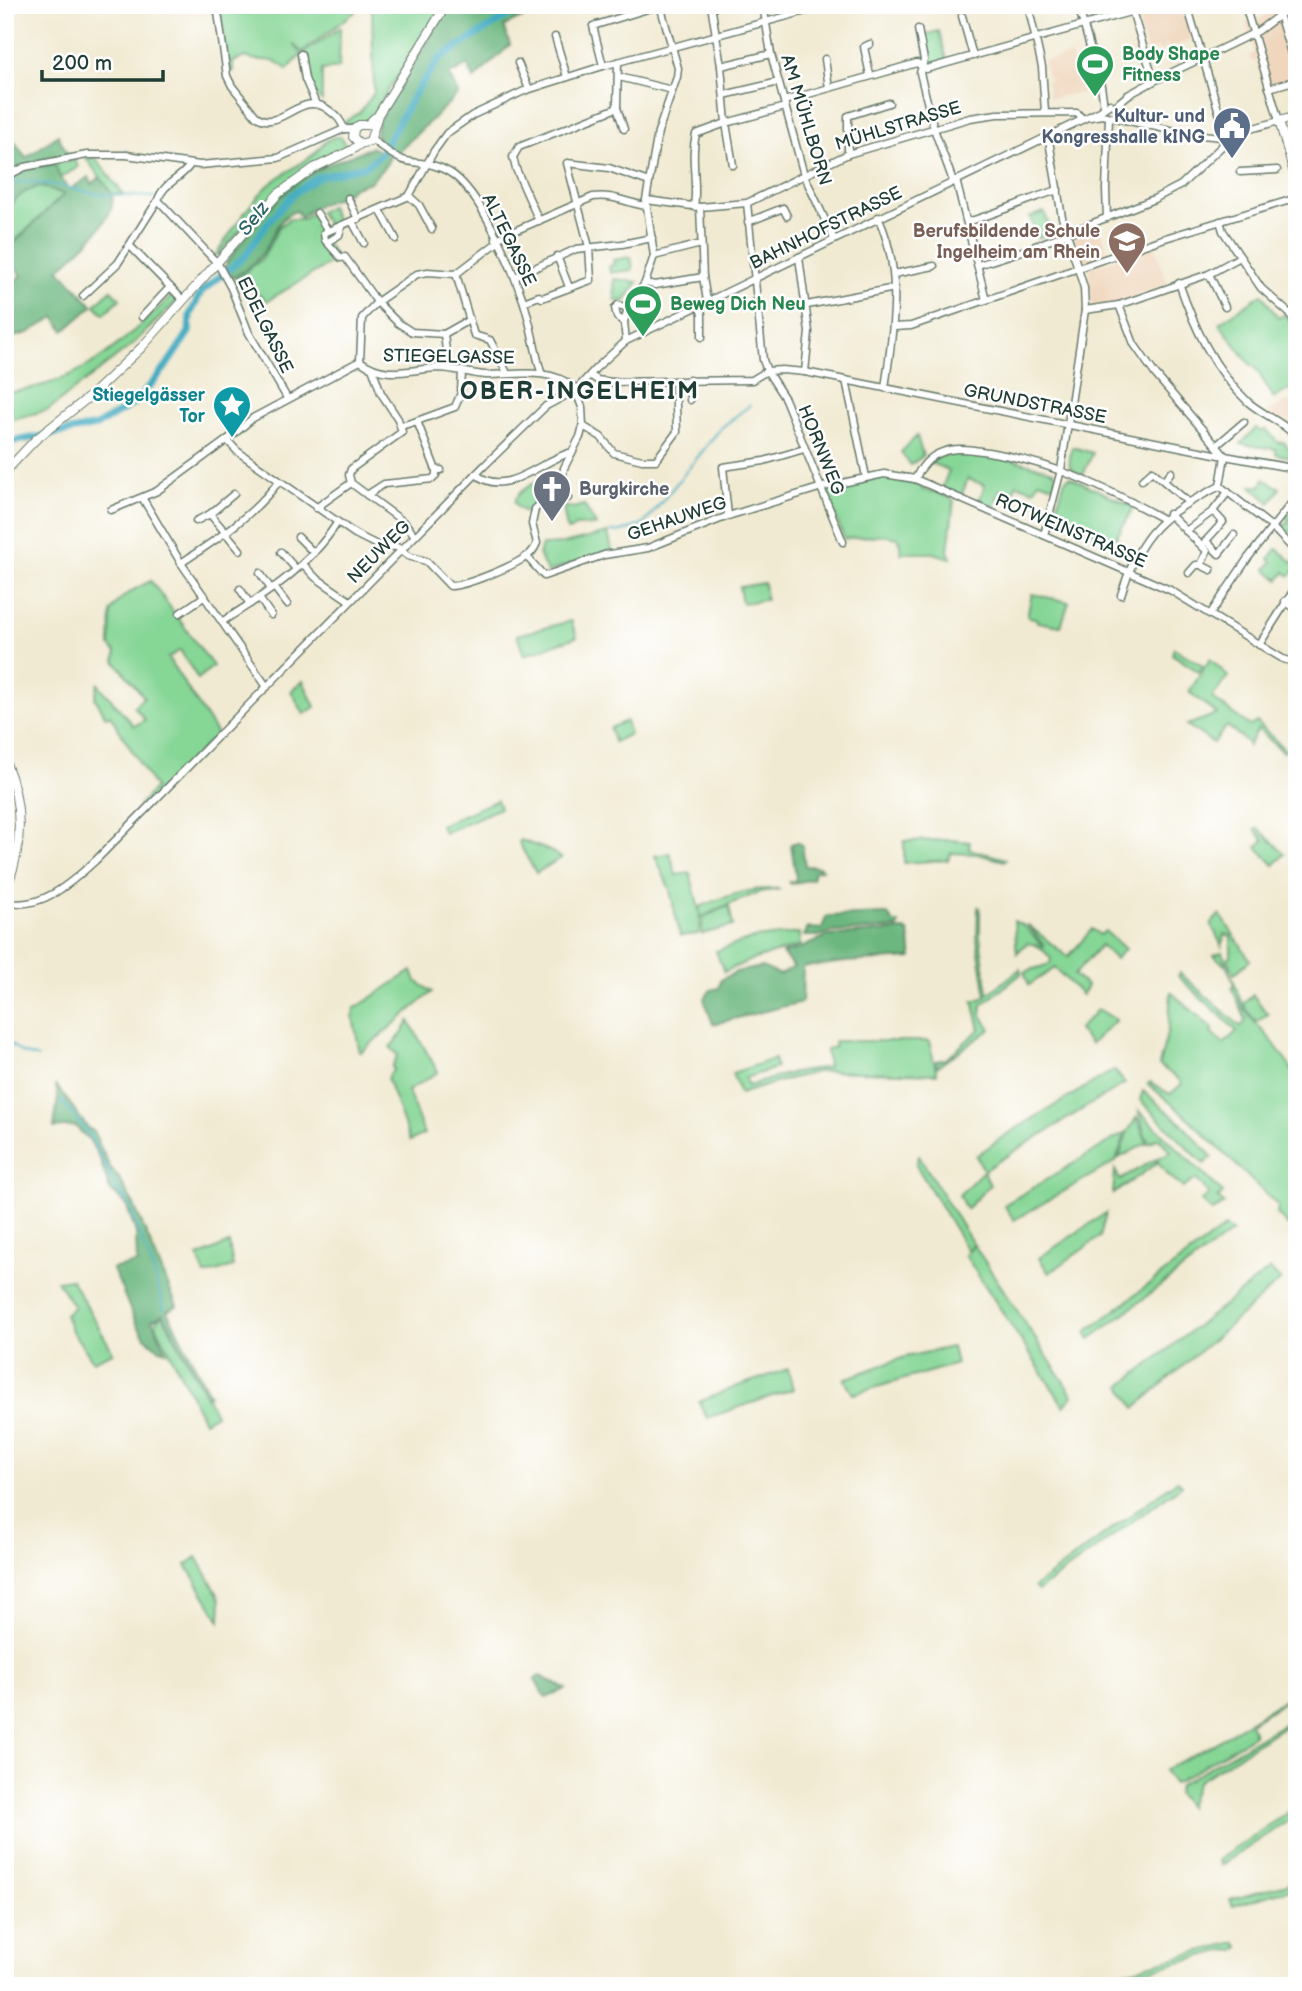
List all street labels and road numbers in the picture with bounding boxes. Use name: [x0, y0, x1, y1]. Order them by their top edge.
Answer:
street label: AM MÜHLBORN: [776, 52, 837, 188]
street label: MÜHLSTRASSE: [832, 96, 964, 155]
street label: BAHNHOFSTRASSE: [747, 182, 906, 274]
street label: ALTEGASSE: [478, 190, 540, 290]
street label: EDELGASSE: [233, 273, 297, 377]
street label: STIEGELGASSE: [383, 345, 515, 369]
street label: GRUNDSTRASSE: [962, 380, 1108, 428]
street label: HORNWEG: [793, 402, 849, 498]
street label: ROTWEINSTRASSE: [992, 490, 1150, 572]
street label: GEHAUWEG: [625, 492, 729, 546]
street label: NEUWEG: [343, 516, 415, 588]

